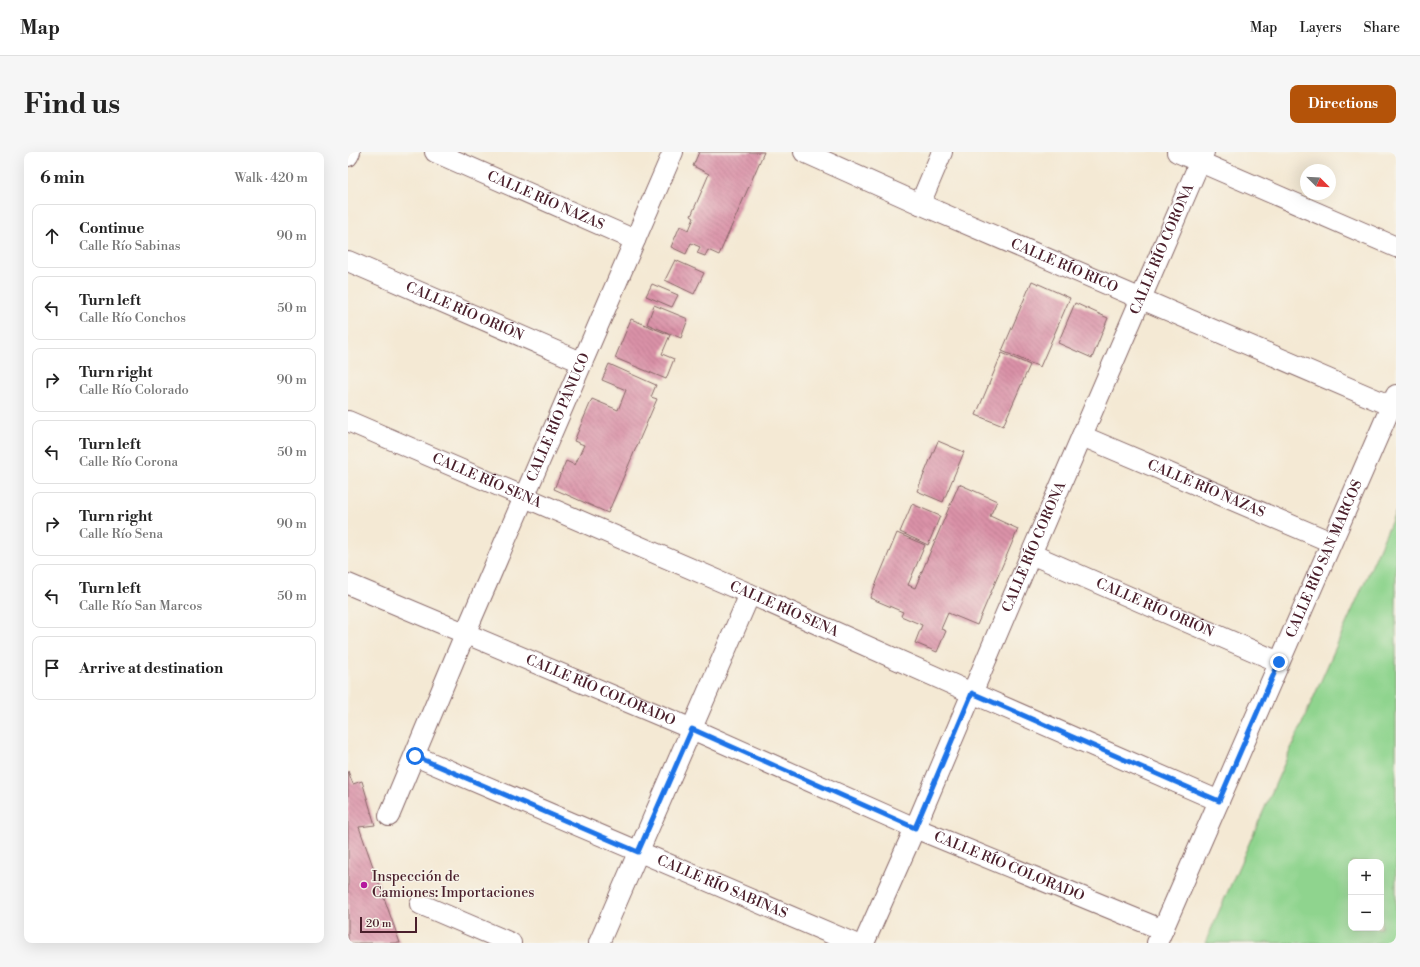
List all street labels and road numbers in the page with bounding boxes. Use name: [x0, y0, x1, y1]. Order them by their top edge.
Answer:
street label: CALLE RÍO NAZAS: [484, 167, 607, 234]
street label: CALLE RÍO CORONA: [1126, 181, 1198, 317]
street label: CALLE RÍO RICO: [1008, 235, 1121, 297]
street label: CALLE RÍO ORIÓN: [403, 278, 527, 345]
street label: CALLE RÍO PÁNUCO: [523, 350, 594, 485]
street label: CALLE RÍO SENA: [429, 449, 545, 512]
street label: CALLE RÍO NAZAS: [1145, 456, 1268, 522]
street label: CALLE RÍO SAN MARCOS: [1282, 477, 1367, 641]
street label: CALLE RÍO CORONA: [998, 479, 1070, 615]
street label: CALLE RÍO ORIÓN: [1093, 574, 1217, 642]
street label: CALLE RÍO SENA: [727, 577, 842, 641]
street label: CALLE RÍO COLORADO: [523, 651, 678, 730]
street label: CALLE RÍO COLORADO: [931, 828, 1087, 906]
street label: CALLE RÍO SABINAS: [654, 851, 790, 923]

